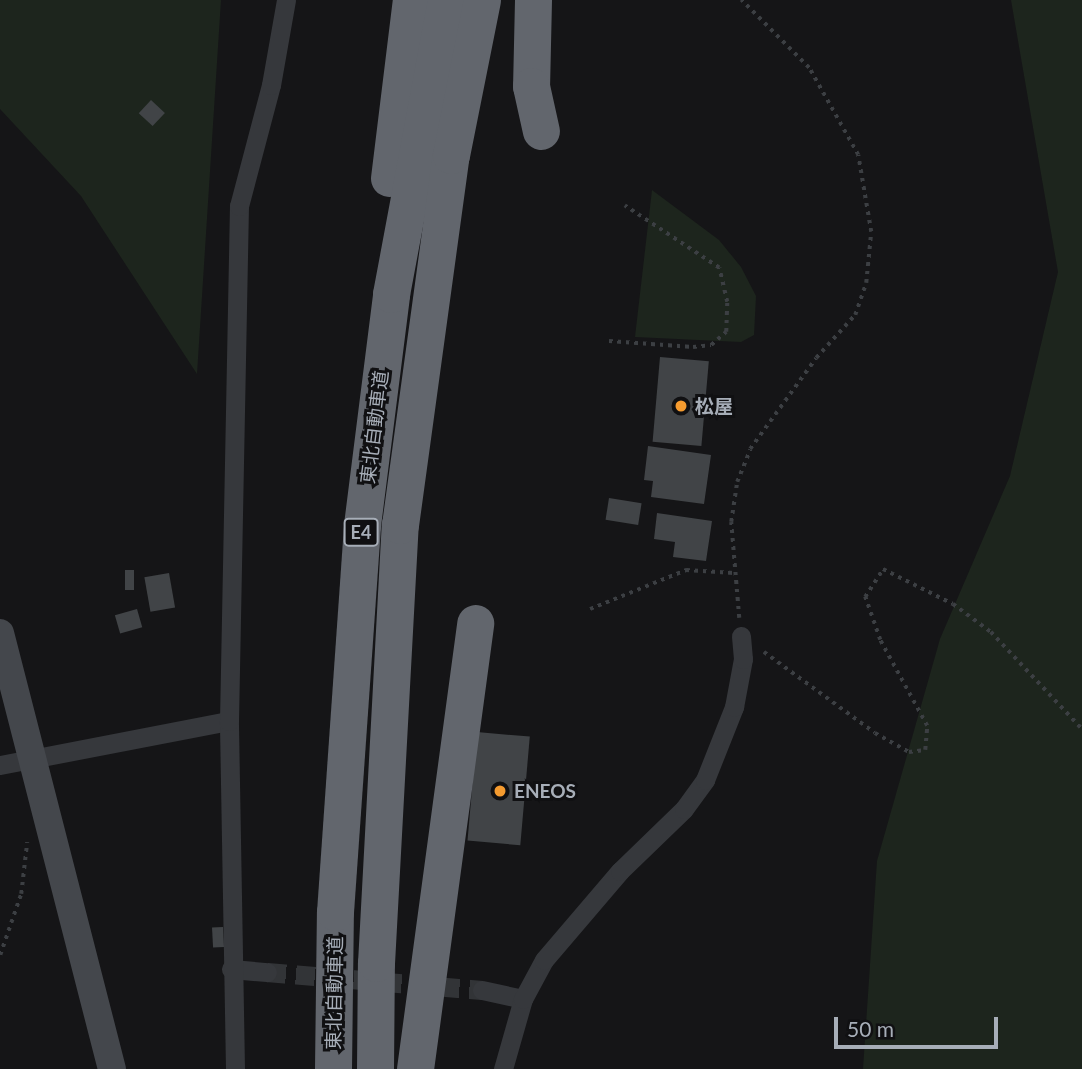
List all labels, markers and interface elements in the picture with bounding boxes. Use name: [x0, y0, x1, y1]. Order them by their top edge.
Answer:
street label: 東北自動車道: [356, 369, 392, 485]
place label: 松屋: [695, 395, 733, 417]
marker: 松屋: [673, 398, 689, 414]
road number: E4: [344, 518, 378, 546]
place label: ENEOS: [514, 780, 576, 802]
marker: ENEOS: [492, 783, 508, 799]
street label: 東北自動車道: [322, 936, 346, 1050]
scale bar: [837, 1002, 1002, 1046]
text: 50 m: [847, 1016, 894, 1041]

